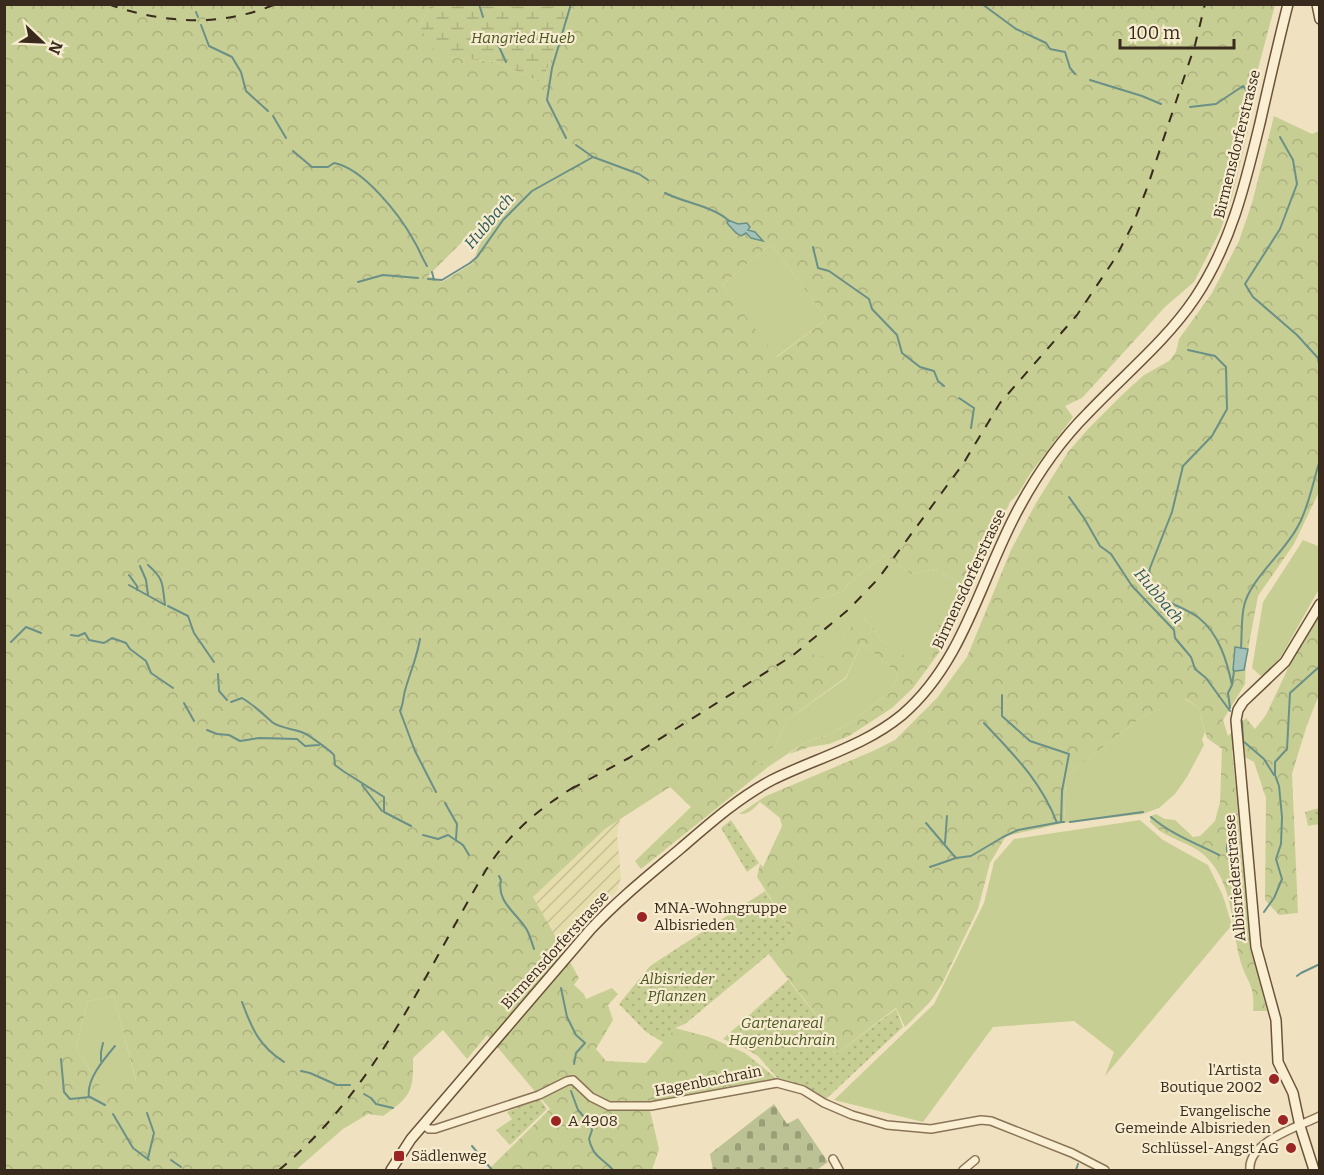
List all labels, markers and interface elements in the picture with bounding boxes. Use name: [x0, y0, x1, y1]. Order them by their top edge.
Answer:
north arrow: [12, 12, 72, 72]
scale bar: [1120, 12, 1234, 50]
text: 100 m: [1129, 22, 1180, 44]
park label: Hangried Hueb: [471, 29, 575, 47]
text: N: [44, 38, 67, 57]
street label: Birmensdorferstrasse: [1210, 68, 1264, 220]
water label: Hubbach: [460, 189, 518, 253]
street label: Birmensdorferstrasse: [929, 506, 1009, 652]
water label: Hubbach: [1130, 564, 1188, 628]
street label: Albisriederstrasse: [1220, 814, 1250, 942]
street label: Birmensdorferstrasse: [497, 887, 613, 1013]
place label: MNA-Wohngruppe Albisrieden: [654, 899, 787, 934]
marker: MNA-Wohngruppe Albisrieden: [635, 910, 649, 924]
park label: Albisrieder Pflanzen: [639, 970, 715, 1005]
park label: Gartenareal Hagenbuchrain: [729, 1014, 835, 1049]
place label: l'Artista Boutique 2002: [1160, 1061, 1262, 1096]
street label: Hagenbuchrain: [653, 1062, 764, 1100]
marker: l'Artista Boutique 2002: [1267, 1072, 1281, 1086]
place label: Evangelische Gemeinde Albisrieden: [1114, 1102, 1271, 1137]
place label: A 4908: [568, 1112, 618, 1130]
marker: Evangelische Gemeinde Albisrieden: [1276, 1113, 1290, 1127]
marker: A 4908: [549, 1114, 563, 1128]
place label: Schlüssel-Angst AG: [1142, 1139, 1279, 1157]
marker: Schlüssel-Angst AG: [1284, 1141, 1298, 1155]
place label: Sädlenweg: [411, 1147, 487, 1165]
marker: Sädlenweg: [392, 1149, 406, 1163]

